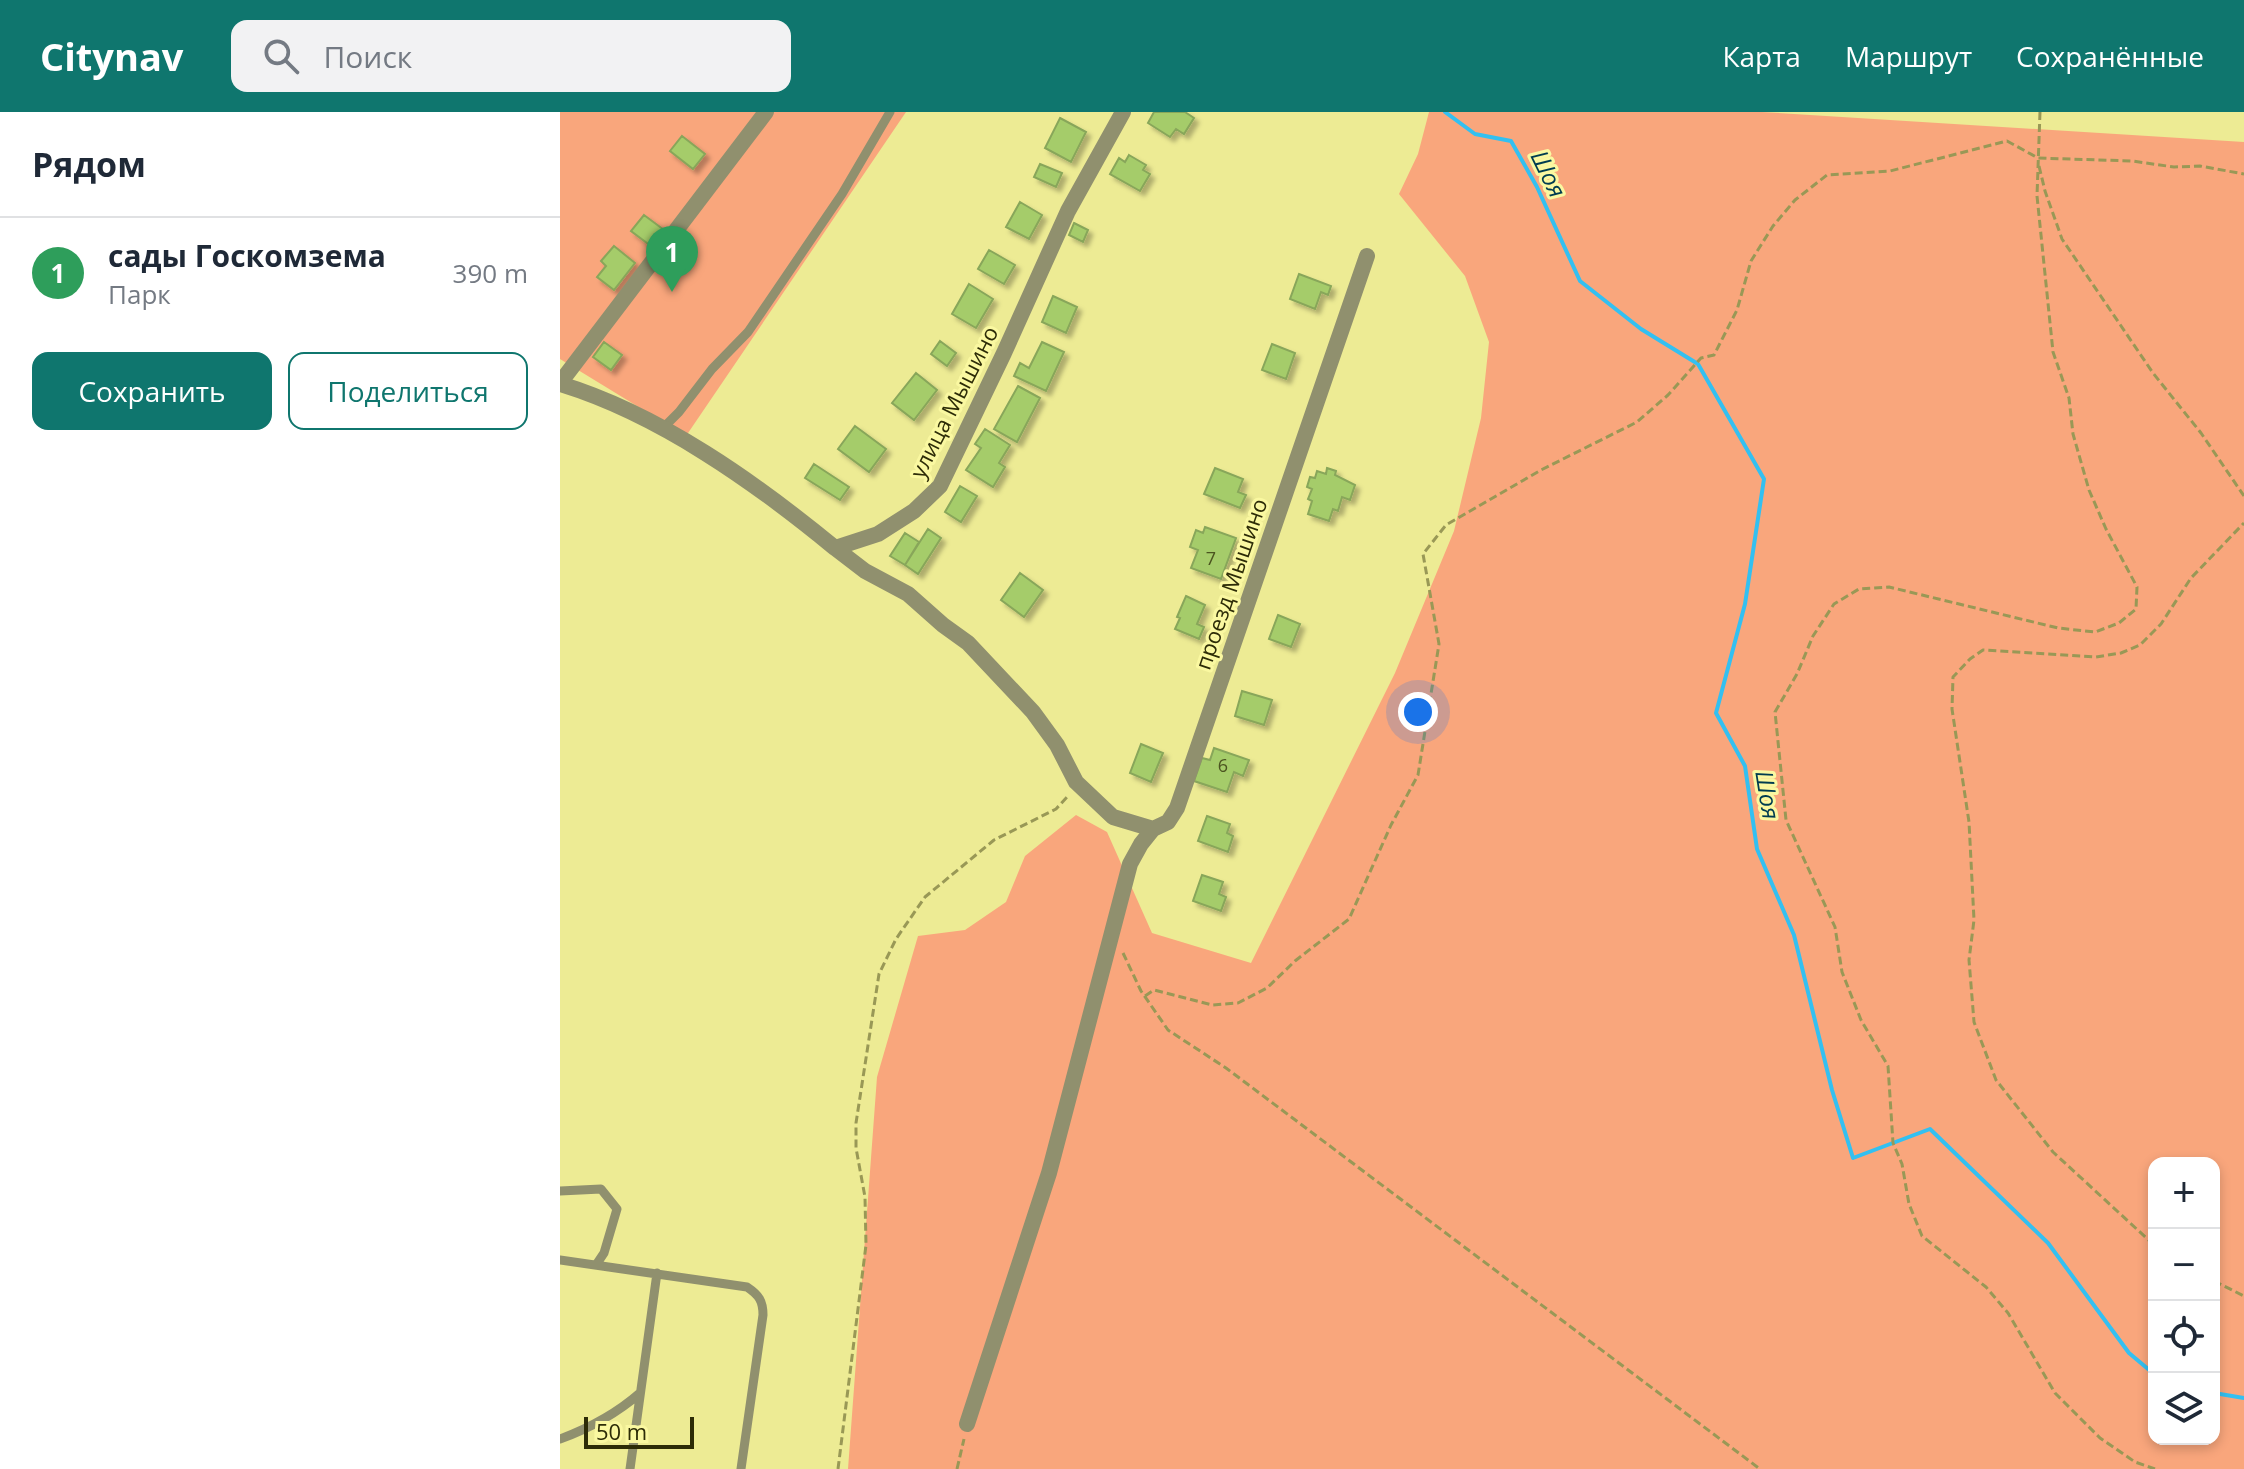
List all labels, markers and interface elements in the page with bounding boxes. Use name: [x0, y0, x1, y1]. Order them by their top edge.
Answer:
search box: [231, 20, 791, 92]
text: Citynav: [40, 30, 183, 82]
icon: search: [259, 34, 303, 78]
text: Поиск: [323, 36, 412, 77]
text: Карта: [1722, 37, 1801, 75]
text: Маршрут: [1845, 37, 1972, 75]
text: Сохранённые: [2016, 37, 2204, 75]
text: Рядом: [32, 141, 146, 187]
water label: Шоя: [1524, 144, 1575, 203]
pin: 1: [646, 226, 698, 292]
text: сады Госкомзема: [108, 235, 386, 276]
text: 1: [51, 255, 65, 291]
text: 390 m: [453, 255, 528, 291]
text: Парк: [108, 276, 171, 312]
street label: улица Мышино: [902, 320, 1004, 483]
button: Сохранить: [32, 352, 272, 430]
button: Поделиться: [288, 352, 528, 430]
street label: проезд Мышино: [1187, 494, 1273, 673]
house number: 7: [1206, 546, 1216, 570]
your location: [1398, 692, 1438, 732]
house number: 6: [1218, 753, 1228, 777]
water label: Шоя: [1748, 768, 1789, 822]
map controls: [2148, 1157, 2220, 1445]
button: +: [2148, 1157, 2220, 1229]
button: −: [2148, 1229, 2220, 1301]
button: locate: [2148, 1301, 2220, 1373]
button: layers: [2148, 1373, 2220, 1445]
scale bar: [584, 1413, 694, 1449]
text: 50 m: [596, 1416, 647, 1446]

